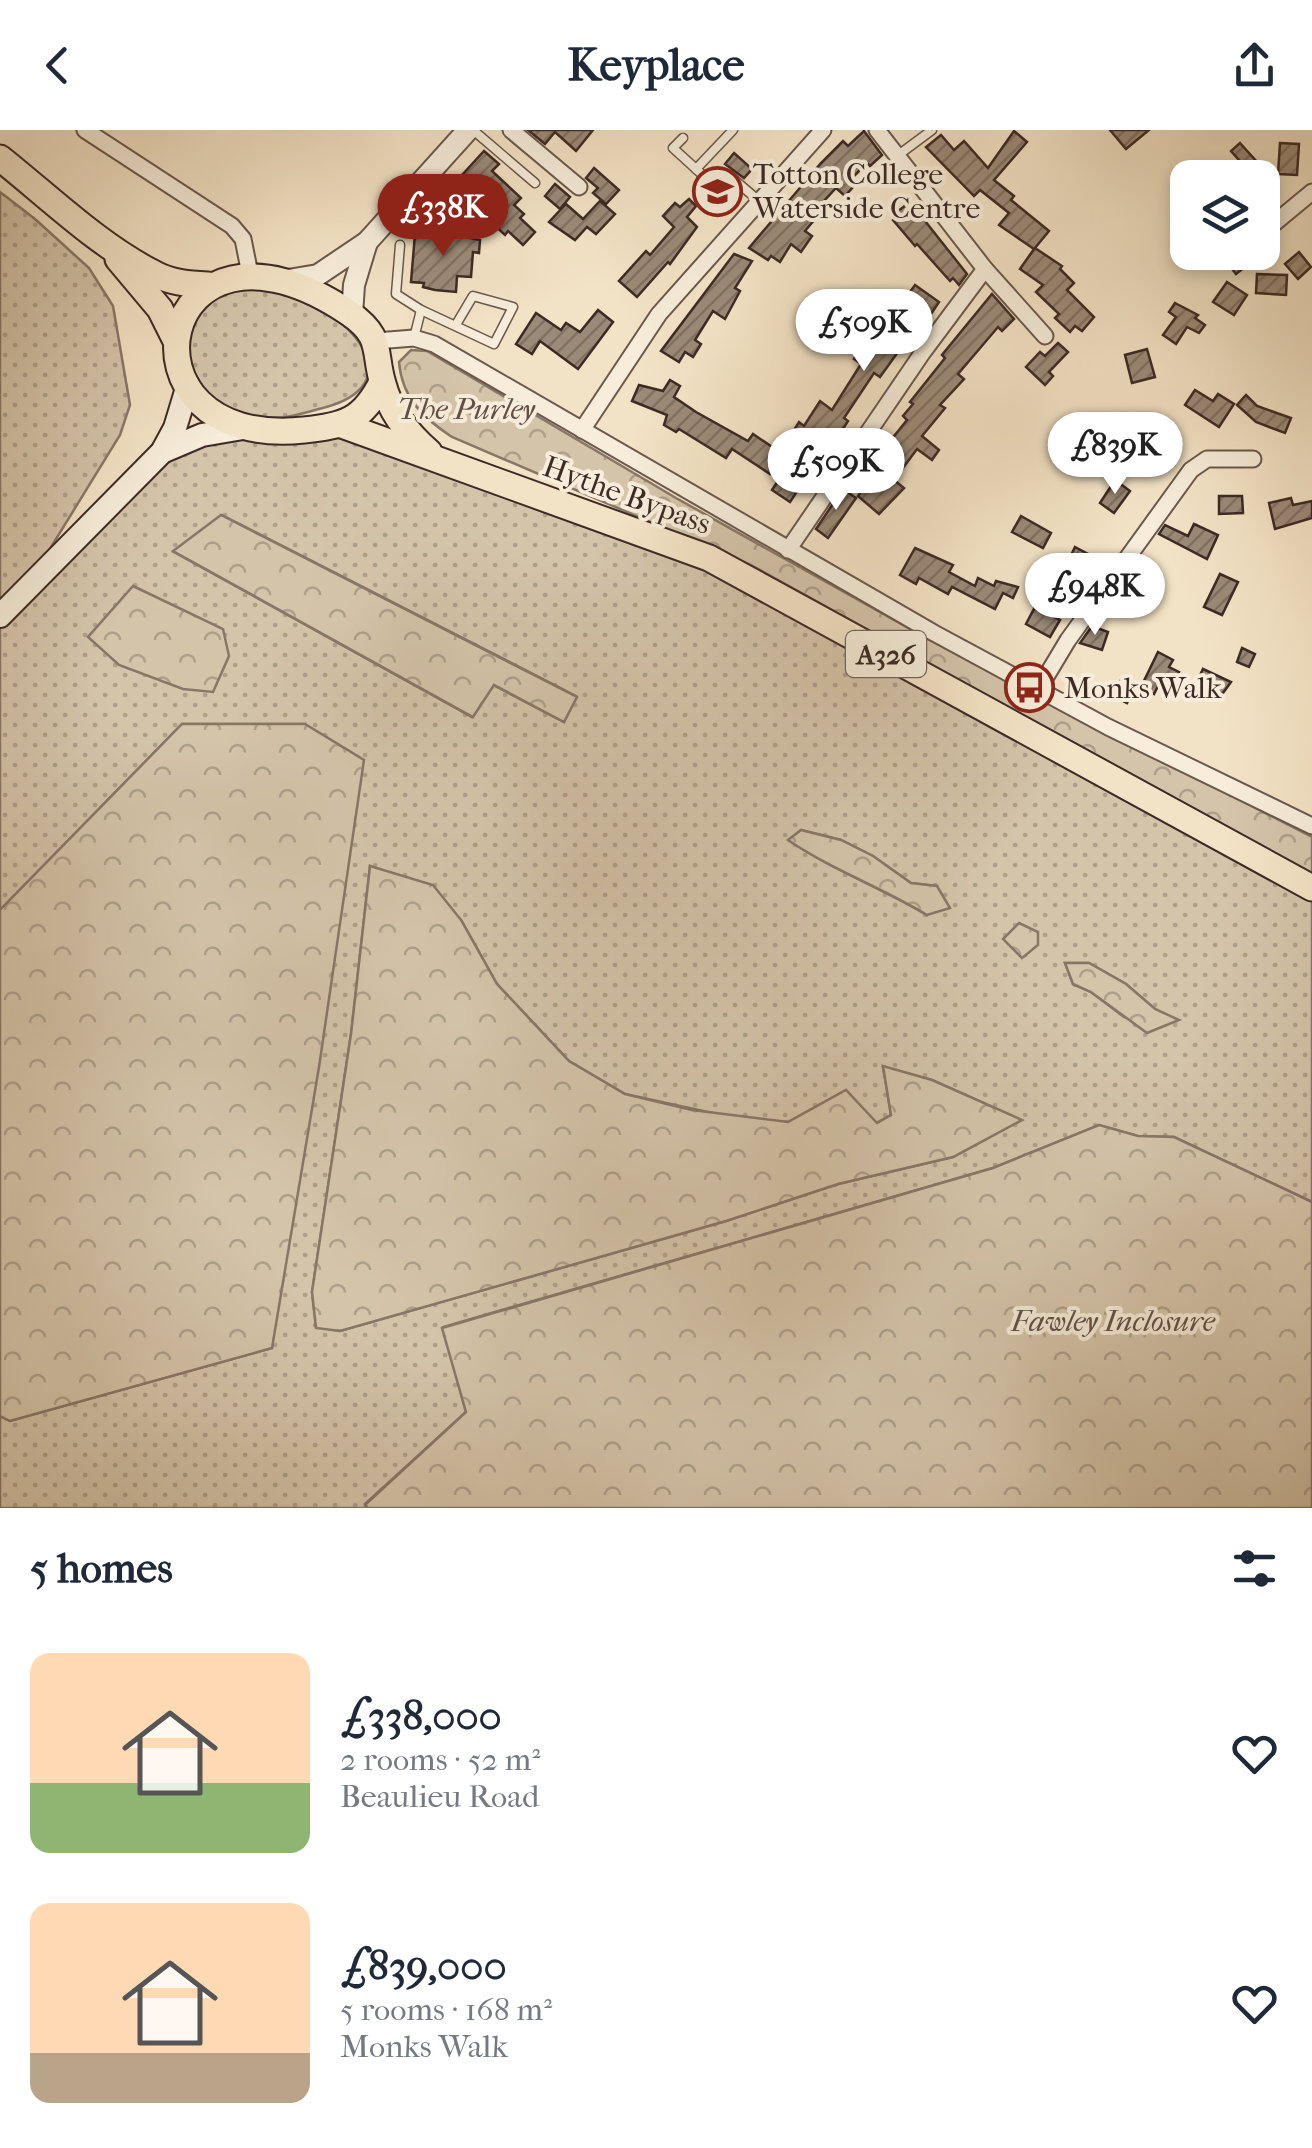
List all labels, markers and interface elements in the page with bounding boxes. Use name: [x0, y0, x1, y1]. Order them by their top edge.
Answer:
icon: back: [30, 38, 85, 93]
icon: share: [1227, 38, 1282, 93]
text: Keyplace: [568, 39, 744, 92]
place label: Totton College Waterside Centre: [752, 157, 980, 226]
map controls: [1170, 160, 1280, 270]
button: layers: [1170, 160, 1280, 270]
school or university icon: Totton College Waterside Centre: [692, 165, 744, 217]
pin: £338K: [373, 174, 513, 259]
text: £338K: [400, 188, 486, 225]
pin: £509K: [794, 289, 934, 374]
text: £509K: [818, 303, 910, 340]
park label: The Purley: [397, 392, 536, 427]
pin: £839K: [1045, 412, 1185, 497]
text: £839K: [1070, 426, 1160, 463]
pin: £509K: [766, 428, 906, 513]
text: £509K: [790, 442, 882, 479]
street label: Hythe Bypass: [538, 449, 715, 542]
pin: £948K: [1025, 553, 1165, 638]
text: £948K: [1047, 567, 1143, 604]
road number: A326: [846, 631, 926, 677]
bus stop icon: Monks Walk: [1003, 662, 1055, 714]
place label: Monks Walk: [1064, 671, 1222, 706]
park label: Fawley Inclosure: [1010, 1304, 1216, 1339]
icon: filters: [1227, 1541, 1282, 1596]
text: 5 homes: [30, 1544, 173, 1593]
text: £338,000: [340, 1692, 502, 1741]
icon: home: [110, 1693, 230, 1813]
icon: heart: [1227, 1726, 1282, 1781]
text: 2 rooms · 52 m²: [340, 1741, 540, 1778]
text: Beaulieu Road: [340, 1778, 539, 1815]
text: £839,000: [340, 1942, 507, 1991]
icon: home: [110, 1943, 230, 2063]
icon: heart: [1227, 1976, 1282, 2031]
text: 5 rooms · 168 m²: [340, 1991, 552, 2028]
text: Monks Walk: [340, 2028, 508, 2065]

